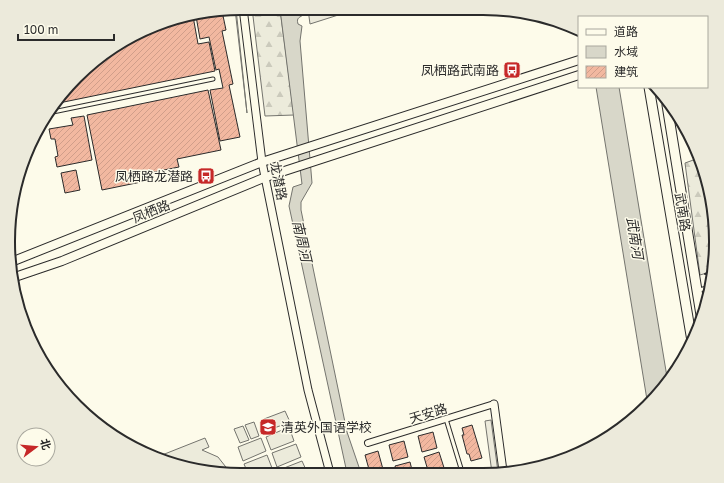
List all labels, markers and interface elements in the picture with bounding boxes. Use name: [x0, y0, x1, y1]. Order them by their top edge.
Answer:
scale bar: [18, 16, 114, 42]
legend: [578, 16, 708, 88]
text: 100 m: [24, 22, 58, 37]
text: 道路: [614, 24, 638, 39]
text: 水域: [614, 44, 638, 59]
bus stop icon: 凤栖路武南路: [502, 60, 522, 80]
place label: 凤栖路武南路: [421, 62, 499, 78]
text: 建筑: [614, 64, 638, 79]
street label: 龙潜路: [267, 160, 291, 202]
bus stop icon: 凤栖路龙潜路: [196, 166, 216, 186]
place label: 凤栖路龙潜路: [115, 168, 193, 184]
street label: 武南路: [672, 191, 694, 233]
street label: 凤栖路: [130, 196, 172, 226]
water label: 武南河: [624, 216, 648, 263]
water label: 南周河: [289, 219, 316, 266]
street label: 天安路: [407, 400, 449, 426]
school or university icon: 清英外国语学校: [258, 417, 278, 437]
place label: 清英外国语学校: [281, 419, 372, 435]
north arrow: [16, 427, 56, 467]
text: 北: [38, 437, 54, 451]

